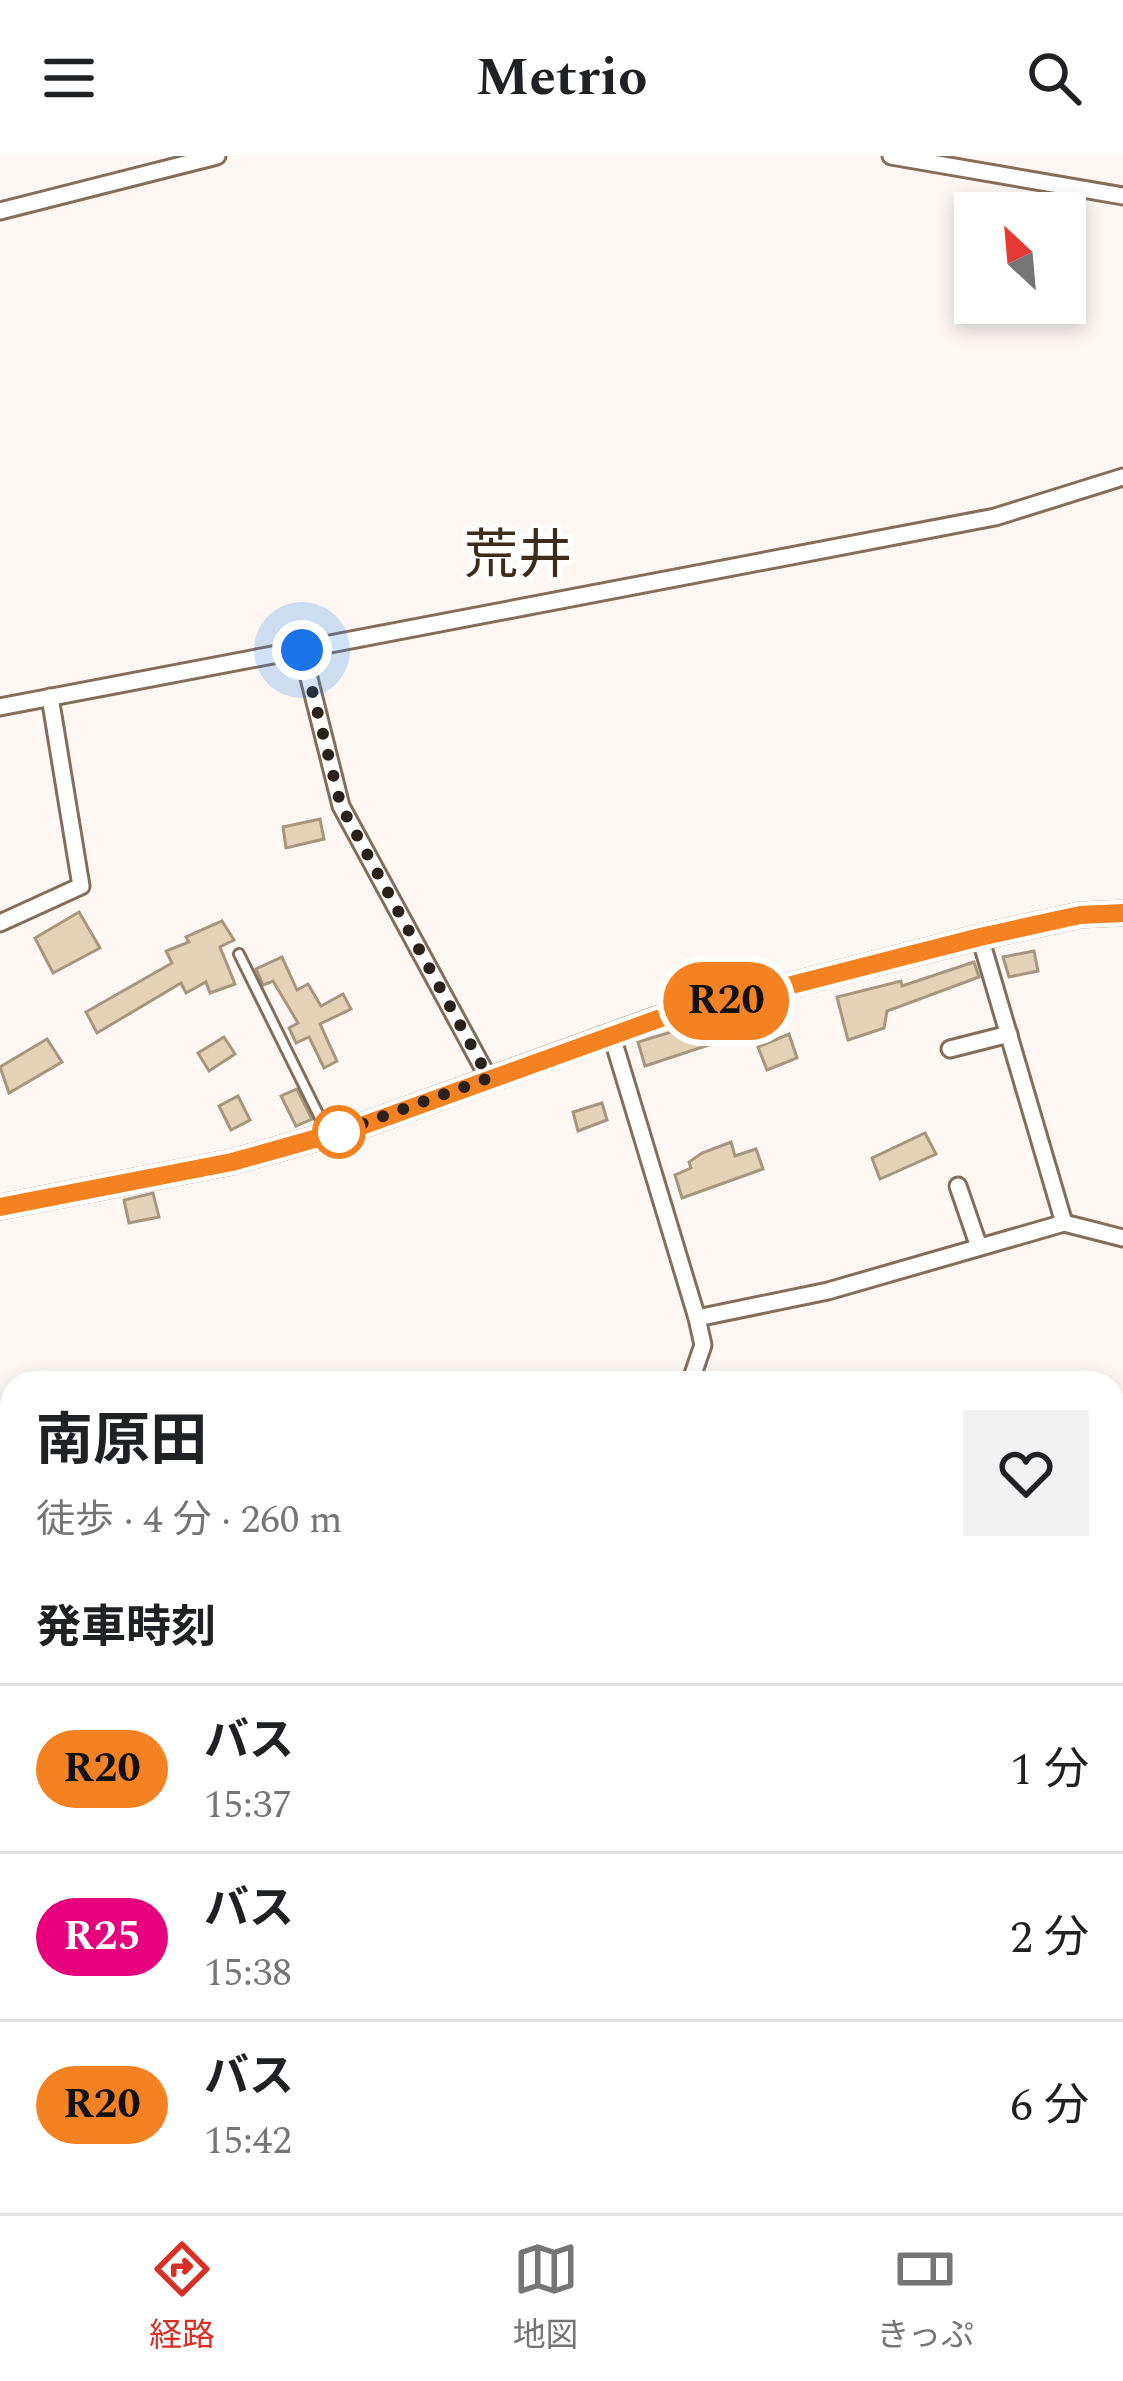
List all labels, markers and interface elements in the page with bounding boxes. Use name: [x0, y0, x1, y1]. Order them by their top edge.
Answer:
text: Metrio: [475, 37, 648, 119]
icon: menu: [36, 45, 102, 111]
icon: search: [1021, 45, 1087, 111]
north arrow: [954, 192, 1086, 324]
map controls: [954, 192, 1086, 324]
district label: 荒井: [464, 516, 572, 598]
your location: [272, 620, 332, 680]
line badge: R20: [657, 962, 795, 1040]
text: R20: [687, 969, 765, 1032]
unlabelled marker: [314, 1107, 364, 1157]
text: 南原田: [36, 1399, 207, 1485]
button: heart: [963, 1410, 1089, 1536]
text: 徒歩 · 4 分 · 260 m: [36, 1491, 343, 1550]
text: 発車時刻: [36, 1594, 216, 1663]
text: バス: [204, 1707, 294, 1776]
text: 1 分: [1010, 1736, 1089, 1805]
text: R20: [63, 1737, 141, 1800]
text: 15:37: [204, 1776, 292, 1835]
text: バス: [204, 1875, 294, 1944]
text: 2 分: [1010, 1904, 1089, 1973]
text: R25: [63, 1905, 141, 1968]
text: 15:38: [204, 1944, 292, 2003]
text: バス: [204, 2043, 294, 2112]
text: 6 分: [1010, 2072, 1089, 2141]
text: R20: [63, 2073, 141, 2136]
text: 15:42: [204, 2112, 292, 2171]
tab: 経路: [149, 2236, 215, 2361]
tab: 地図: [513, 2236, 579, 2361]
tab: きっぷ: [876, 2236, 974, 2361]

